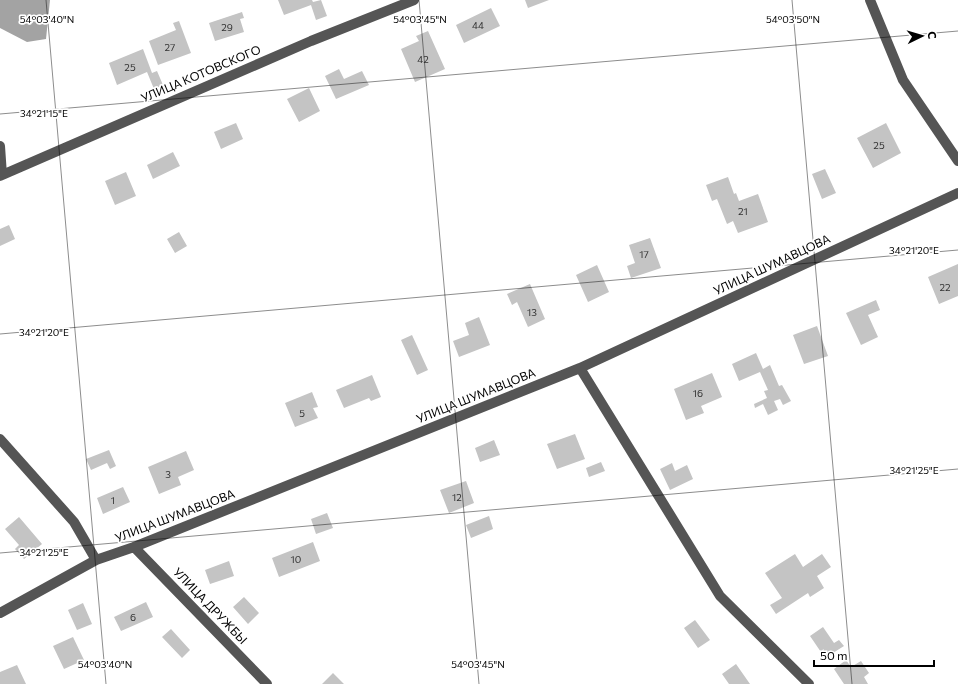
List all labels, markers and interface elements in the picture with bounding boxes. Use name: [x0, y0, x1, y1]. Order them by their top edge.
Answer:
text: 54°03'40"N: [20, 13, 74, 25]
text: 54°03'45"N: [393, 13, 447, 25]
text: 54°03'50"N: [766, 13, 820, 25]
north arrow: [902, 16, 942, 56]
house number: 44: [472, 19, 484, 31]
house number: 29: [221, 21, 233, 33]
text: С: [926, 31, 939, 40]
street label: УЛИЦА КОТОВСКОГО: [139, 41, 263, 105]
house number: 27: [165, 41, 175, 53]
house number: 42: [417, 53, 429, 65]
house number: 25: [124, 61, 136, 73]
text: 34°21'15"E: [20, 107, 68, 119]
house number: 25: [873, 139, 885, 151]
house number: 21: [738, 205, 748, 217]
street label: УЛИЦА ШУМАВЦОВА: [711, 231, 832, 297]
text: 34°21'20"E: [889, 244, 939, 256]
house number: 17: [639, 248, 649, 260]
house number: 22: [939, 281, 951, 293]
house number: 13: [527, 306, 537, 318]
text: 34°21'20"E: [19, 326, 69, 338]
street label: УЛИЦА ШУМАВЦОВА: [414, 365, 537, 425]
house number: 16: [693, 387, 703, 399]
house number: 5: [299, 407, 305, 419]
text: 34°21'25"E: [889, 464, 939, 476]
house number: 3: [165, 468, 171, 480]
street label: УЛИЦА ШУМАВЦОВА: [113, 486, 237, 544]
house number: 12: [452, 491, 462, 503]
house number: 1: [111, 494, 115, 506]
text: 34°21'25"E: [19, 546, 69, 558]
house number: 10: [291, 553, 301, 565]
street label: УЛИЦА ДРУЖБЫ: [171, 564, 251, 646]
house number: 6: [130, 611, 136, 623]
scale bar: [814, 642, 934, 668]
text: 50 m: [820, 648, 848, 662]
text: 54°03'40"N: [78, 658, 132, 670]
text: 54°03'45"N: [451, 658, 505, 670]

